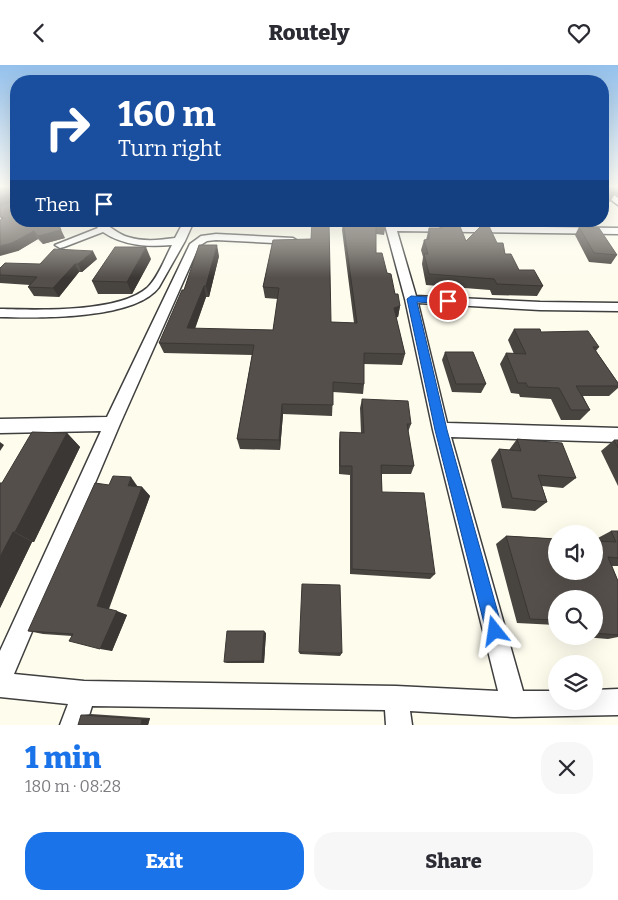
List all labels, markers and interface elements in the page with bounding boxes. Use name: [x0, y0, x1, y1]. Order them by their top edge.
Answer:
icon: back: [25, 19, 53, 47]
text: Routely: [268, 19, 350, 46]
icon: heart: [565, 19, 593, 47]
text: 160 m: [118, 93, 216, 135]
icon: right: [35, 95, 100, 160]
text: Turn right: [118, 135, 221, 162]
icon: arrive: [90, 190, 118, 218]
text: Then: [35, 193, 80, 216]
pin: [427, 280, 469, 322]
icon: arrive: [434, 287, 462, 315]
map controls: [548, 525, 603, 710]
button: sound: [548, 525, 603, 580]
button: search: [548, 590, 603, 645]
position arrow: [468, 604, 520, 656]
button: layers: [548, 655, 603, 710]
text: 1 min: [25, 740, 101, 776]
button: close: [541, 742, 593, 794]
text: 180 m · 08:28: [25, 777, 121, 796]
button: Exit: [25, 832, 304, 890]
button: Share: [314, 832, 593, 890]

